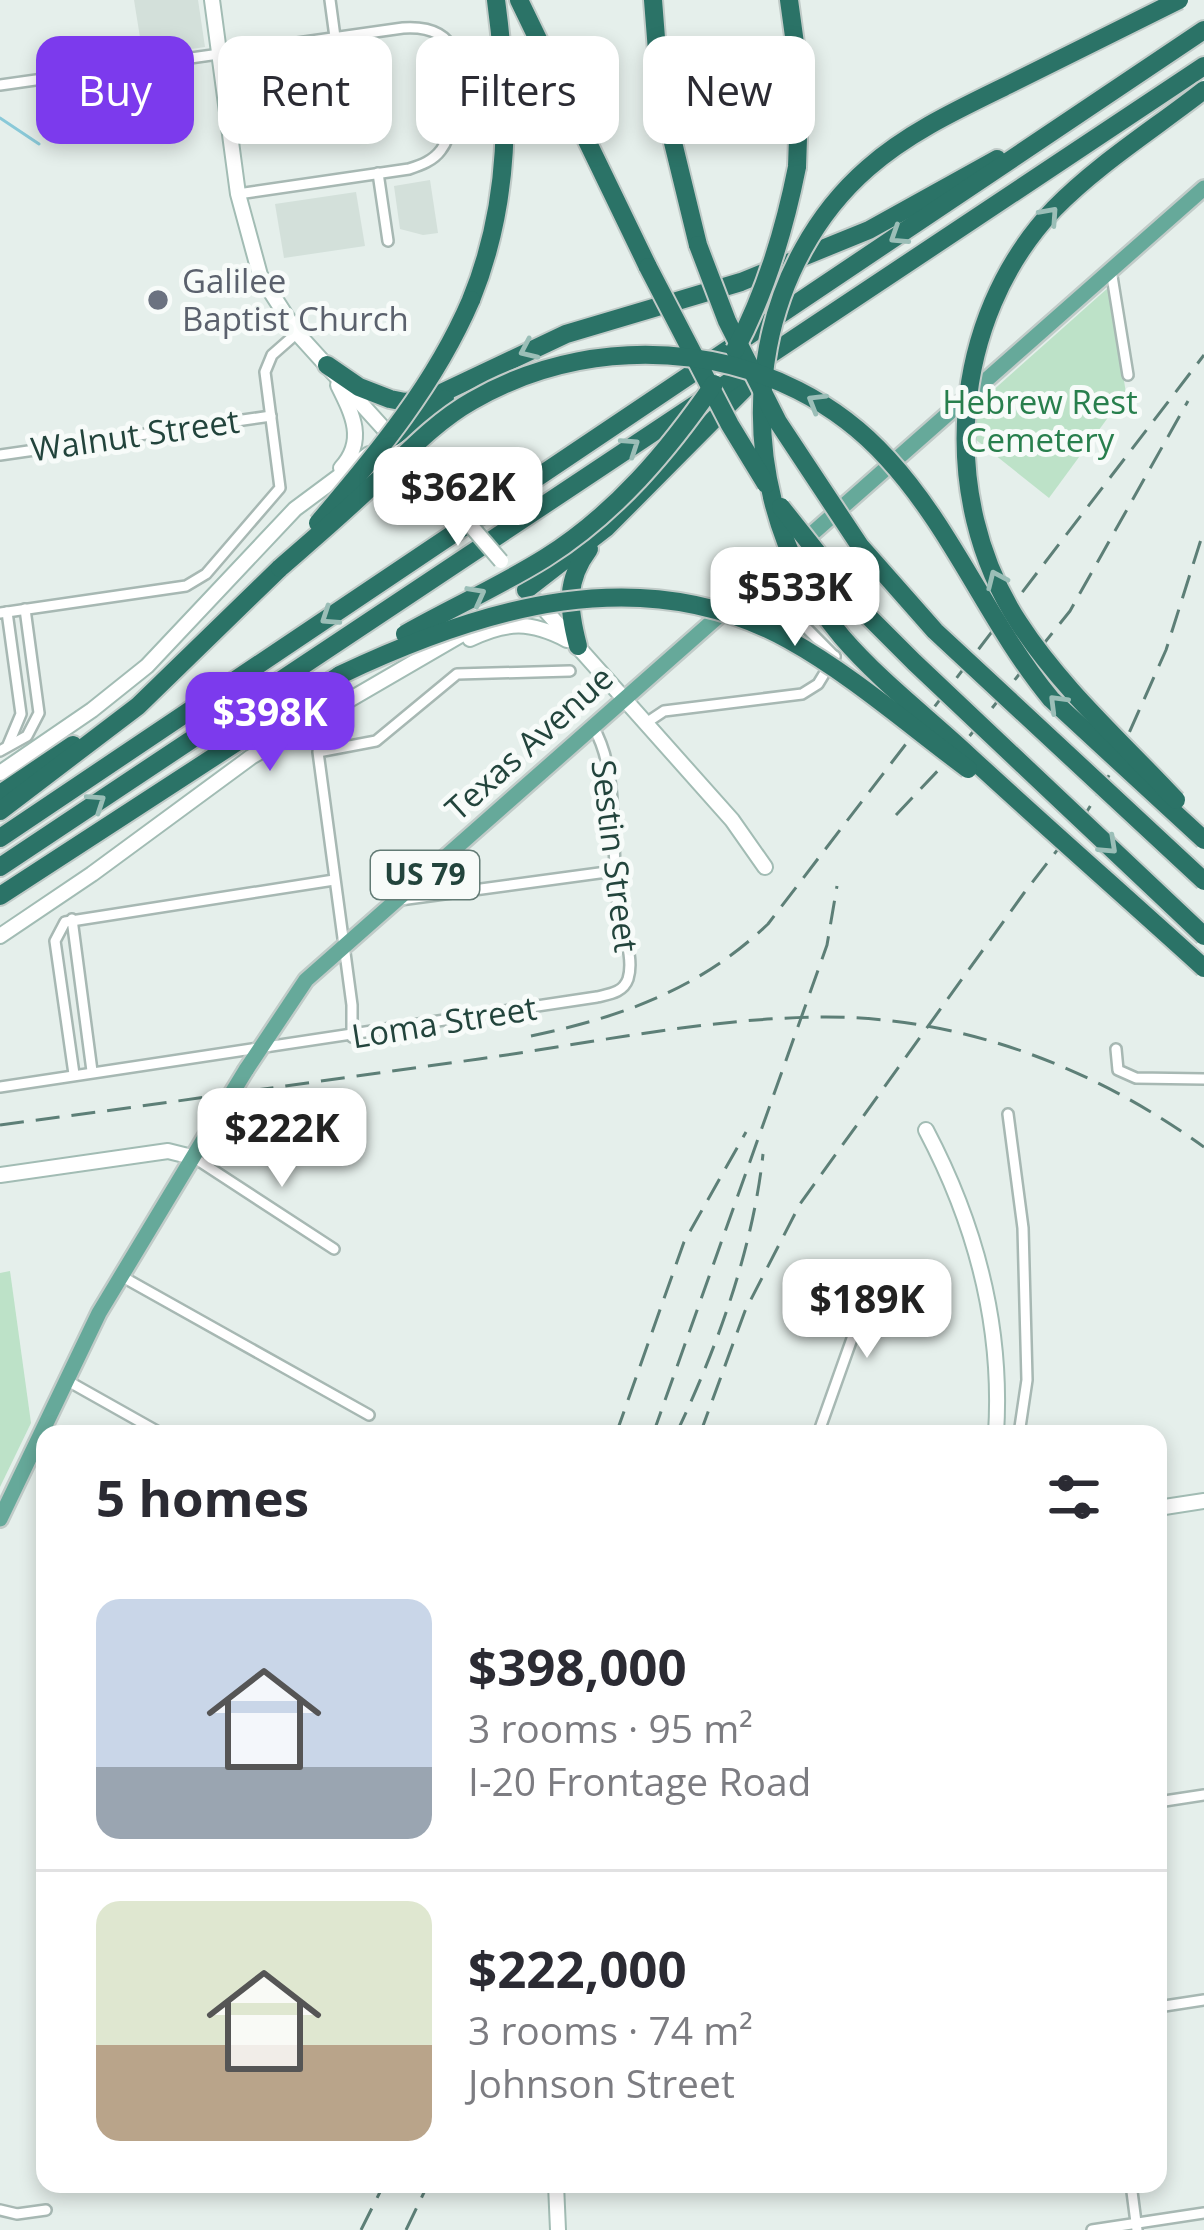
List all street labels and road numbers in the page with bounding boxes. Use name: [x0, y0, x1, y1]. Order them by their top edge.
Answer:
street label: Walnut Street: [28, 398, 242, 471]
street label: Texas Avenue: [435, 655, 622, 830]
street label: Sestin Street: [581, 757, 650, 955]
road number: US 79: [371, 851, 479, 899]
street label: Loma Street: [348, 985, 540, 1058]

